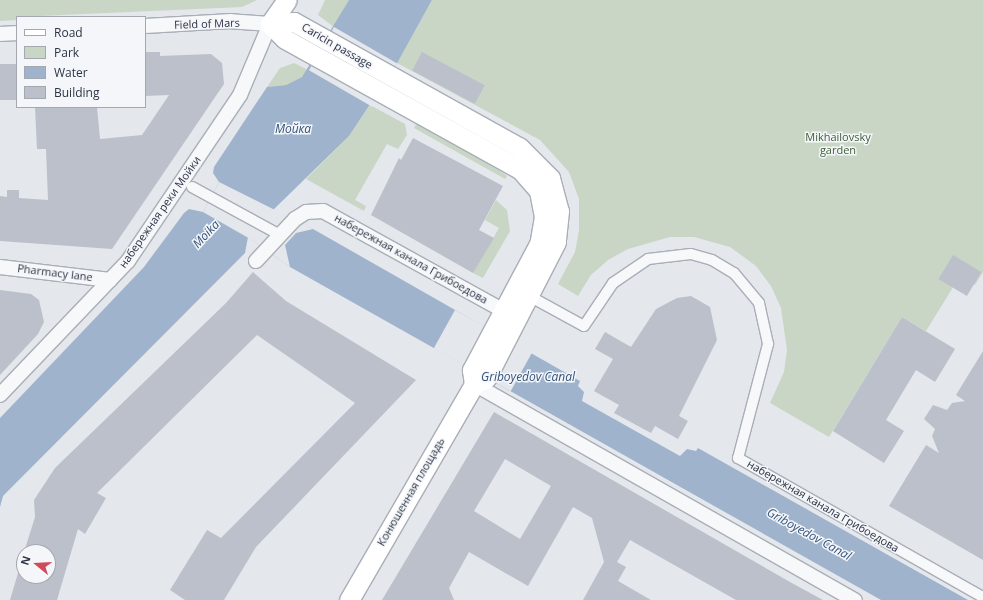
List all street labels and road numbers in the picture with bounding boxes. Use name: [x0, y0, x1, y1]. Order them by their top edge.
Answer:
street label: Field of Mars: [174, 16, 240, 32]
street label: Caricin passage: [299, 20, 375, 72]
street label: набережная реки Мойки: [116, 154, 204, 270]
street label: набережная канала Грибоедова: [332, 211, 490, 307]
street label: Pharmacy lane: [17, 262, 93, 284]
street label: Конюшенная площадь: [375, 435, 447, 549]
street label: набережная канала Грибоедова: [745, 457, 901, 555]

